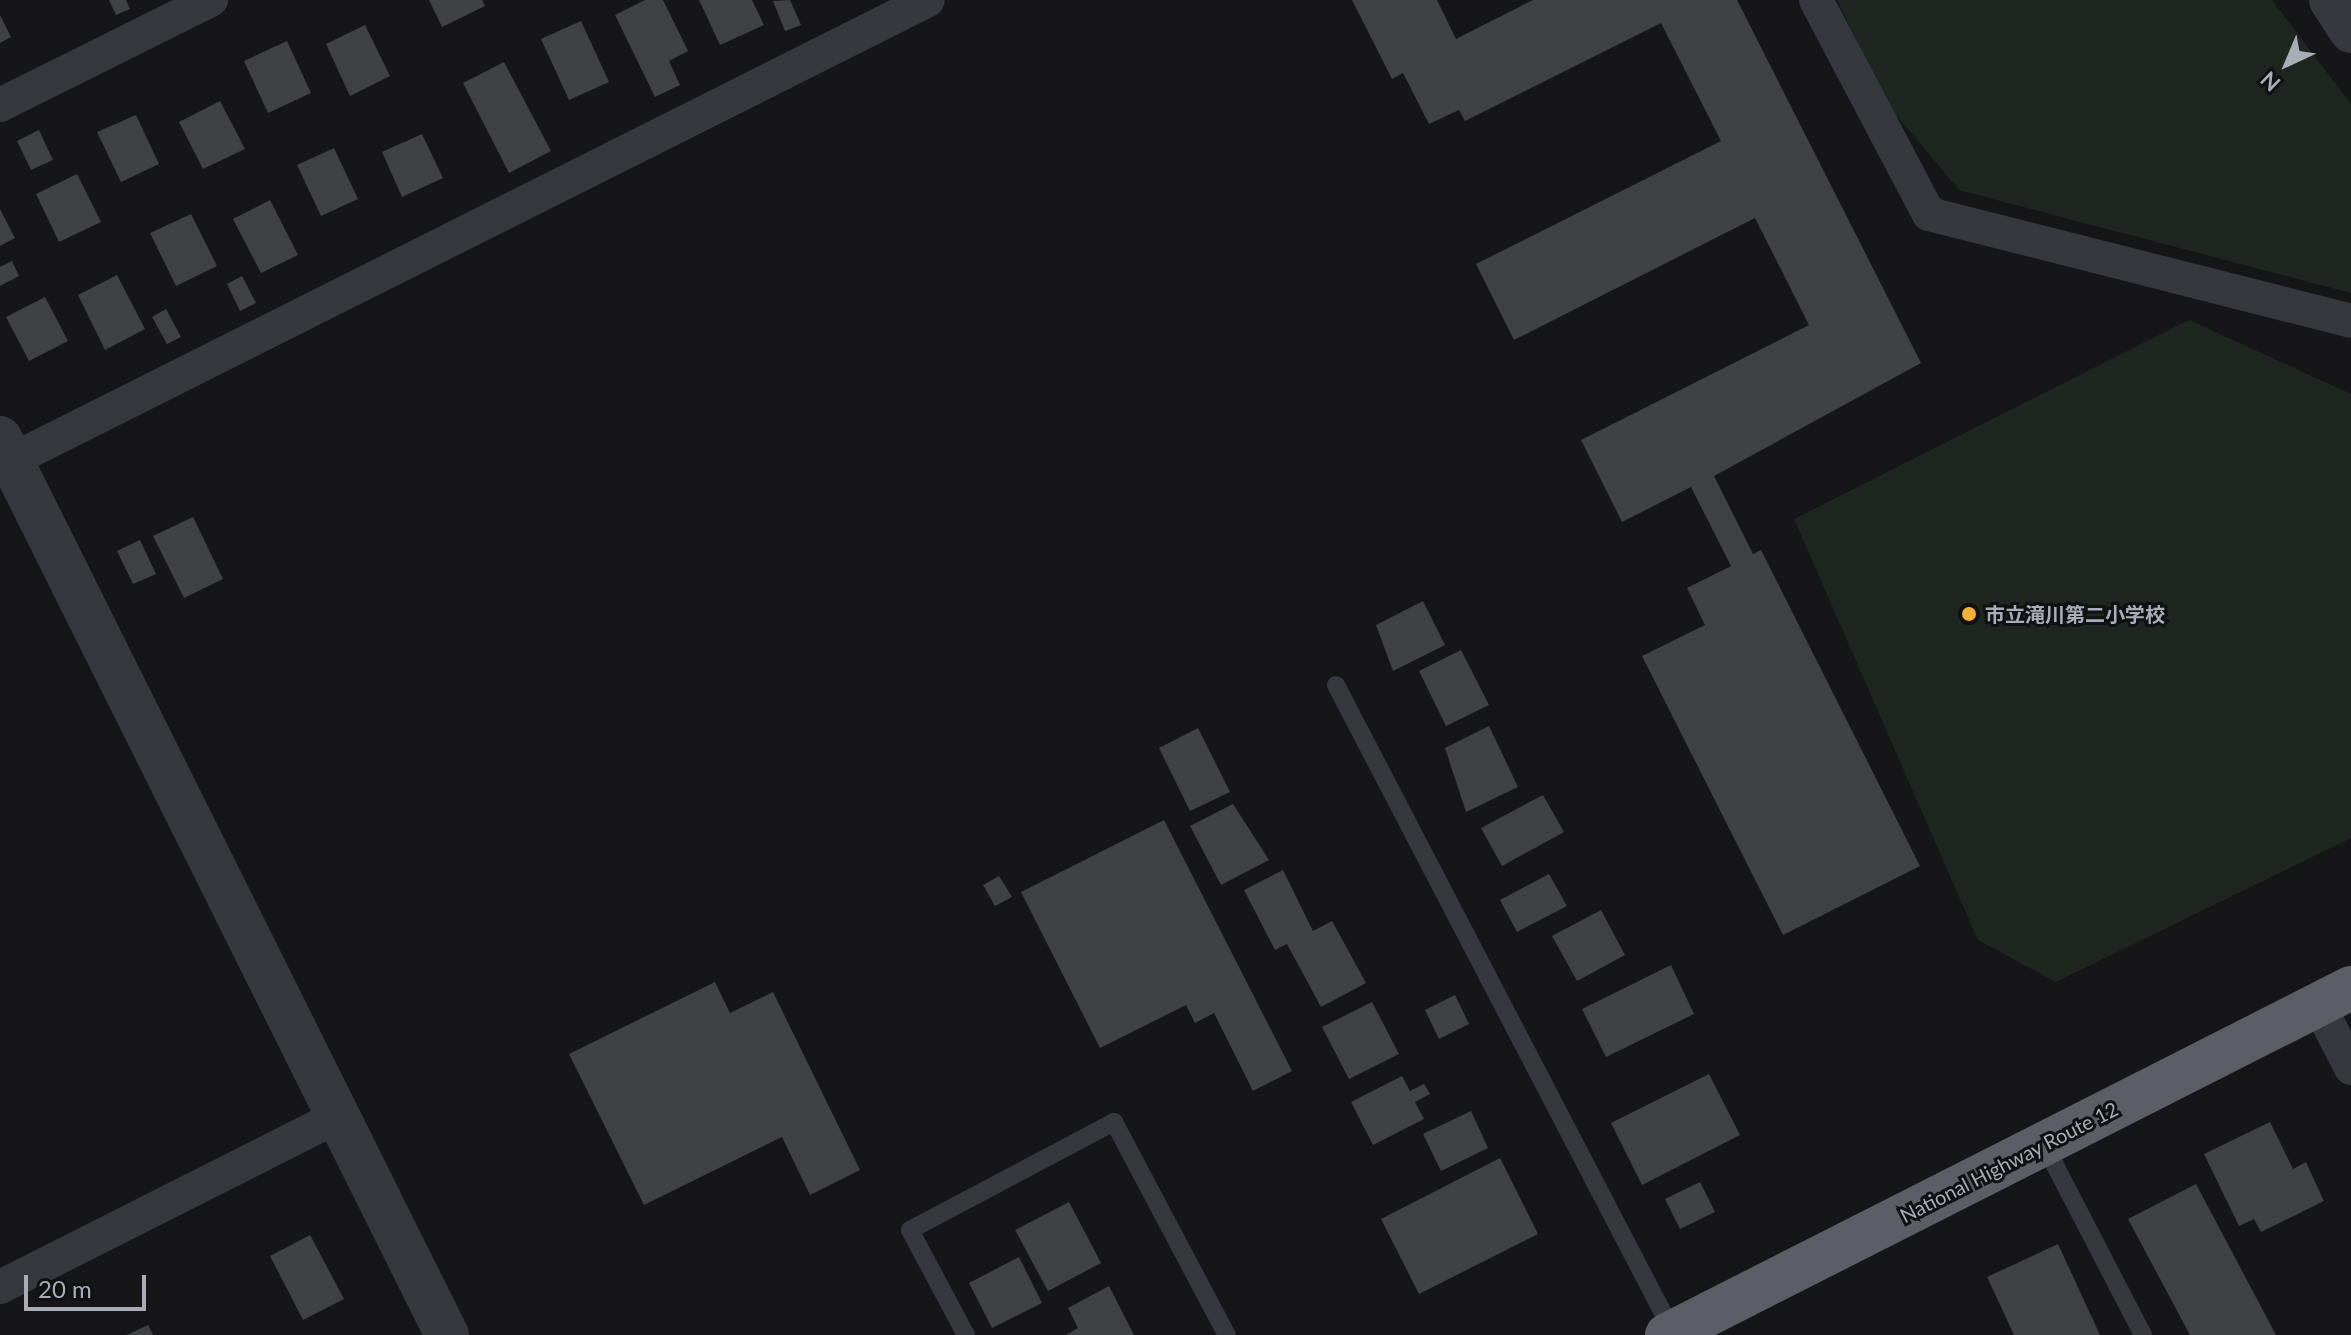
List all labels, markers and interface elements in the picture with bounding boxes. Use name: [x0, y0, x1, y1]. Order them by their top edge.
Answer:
north arrow: [2247, 24, 2327, 104]
text: N: [2255, 66, 2285, 97]
place label: 市立滝川第二小学校: [1985, 602, 2165, 626]
marker: 市立滝川第二小学校: [1960, 605, 1978, 623]
street label: National Highway Route 12: [1896, 1096, 2122, 1228]
scale bar: [28, 1259, 150, 1309]
text: 20 m: [38, 1274, 92, 1303]

